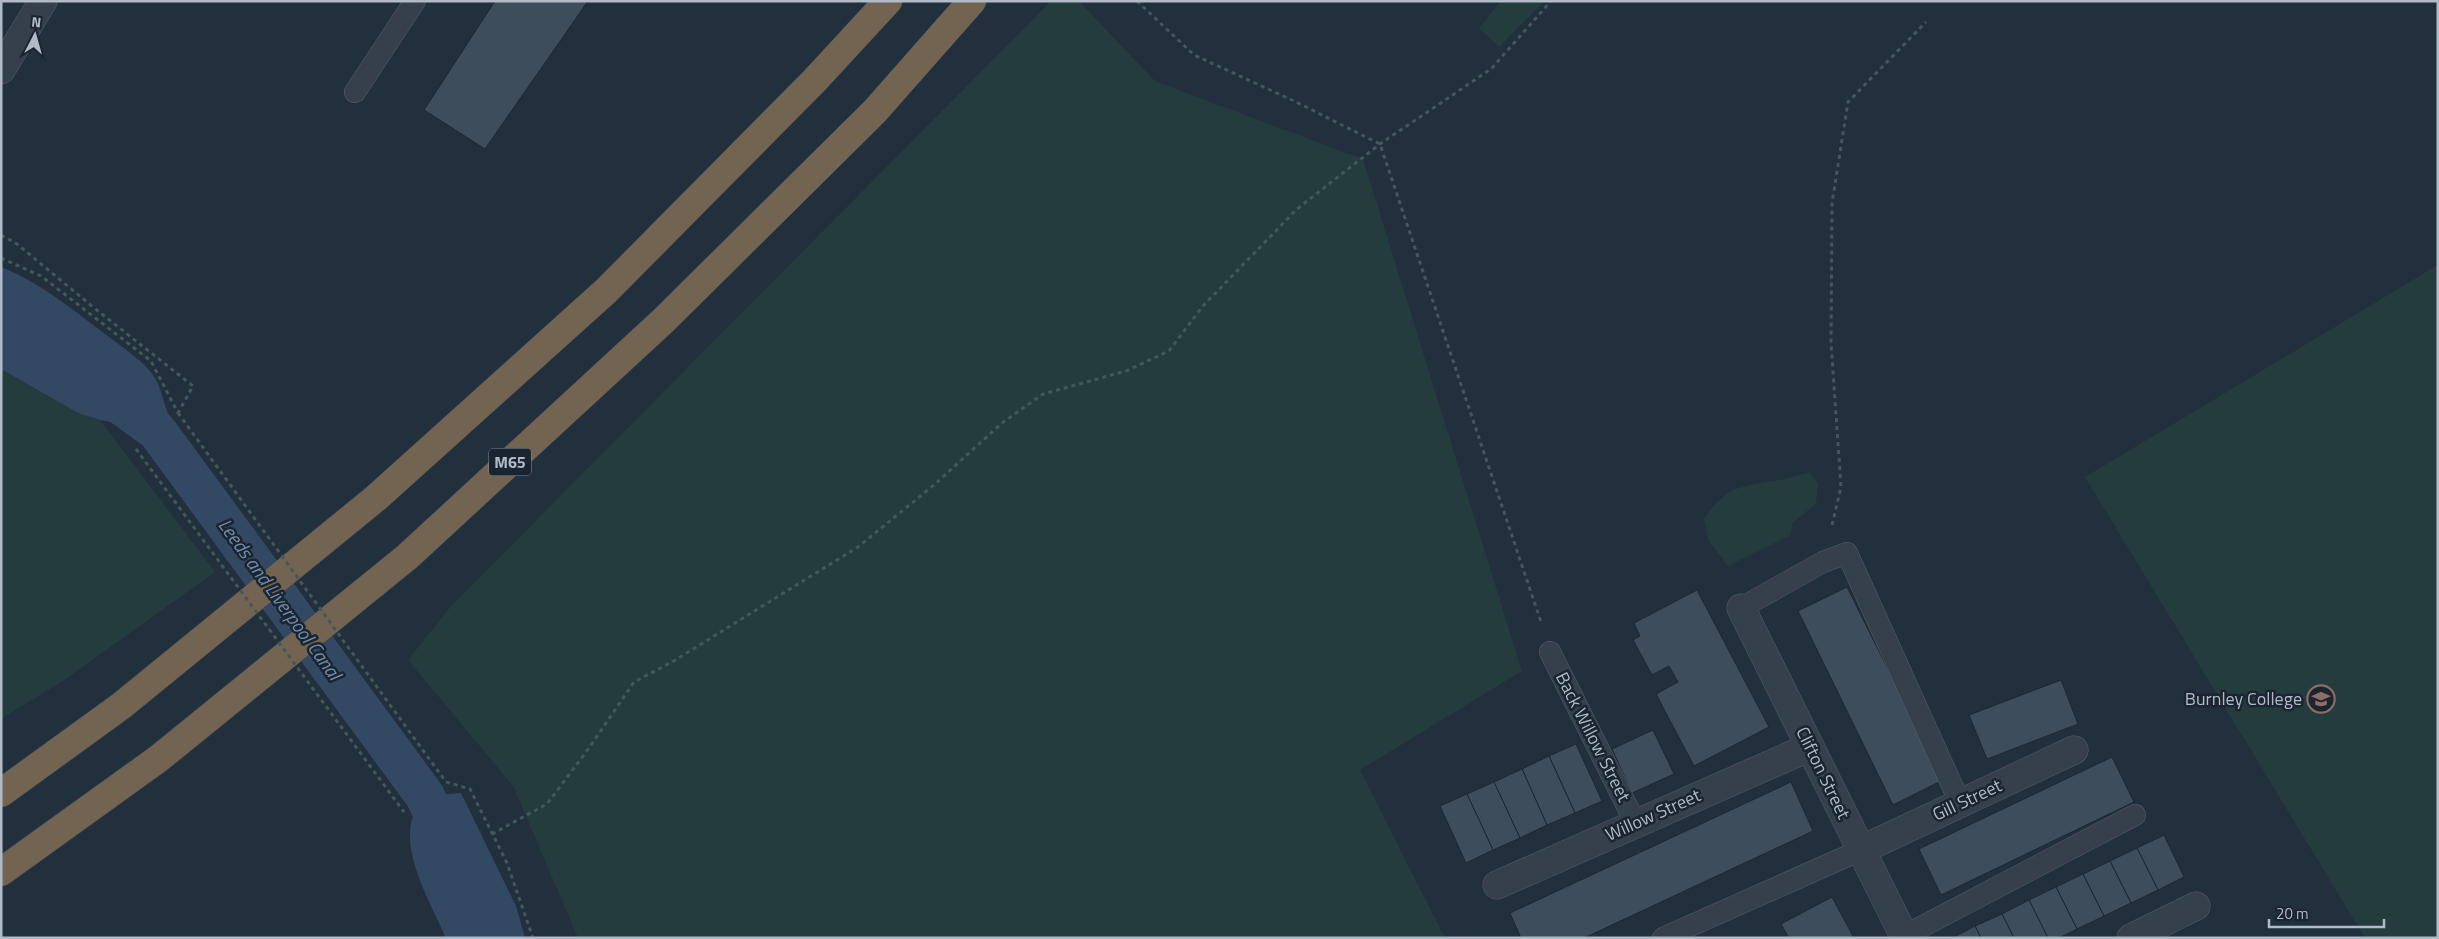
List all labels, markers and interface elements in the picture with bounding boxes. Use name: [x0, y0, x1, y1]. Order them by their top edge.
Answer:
north arrow: [10, 10, 60, 60]
text: N: [30, 11, 42, 33]
road number: M65: [489, 448, 531, 476]
water label: Leeds and Liverpool Canal: [212, 512, 350, 687]
street label: Back Willow Street: [1549, 667, 1638, 807]
school or university icon: Burnley College: [2306, 684, 2336, 714]
place label: Burnley College: [2185, 685, 2302, 712]
street label: Clifton Street: [1789, 722, 1858, 824]
street label: Gill Street: [1928, 771, 2007, 827]
street label: Willow Street: [1601, 781, 1705, 848]
scale bar: [2269, 896, 2384, 928]
text: 20 m: [2276, 902, 2309, 925]

